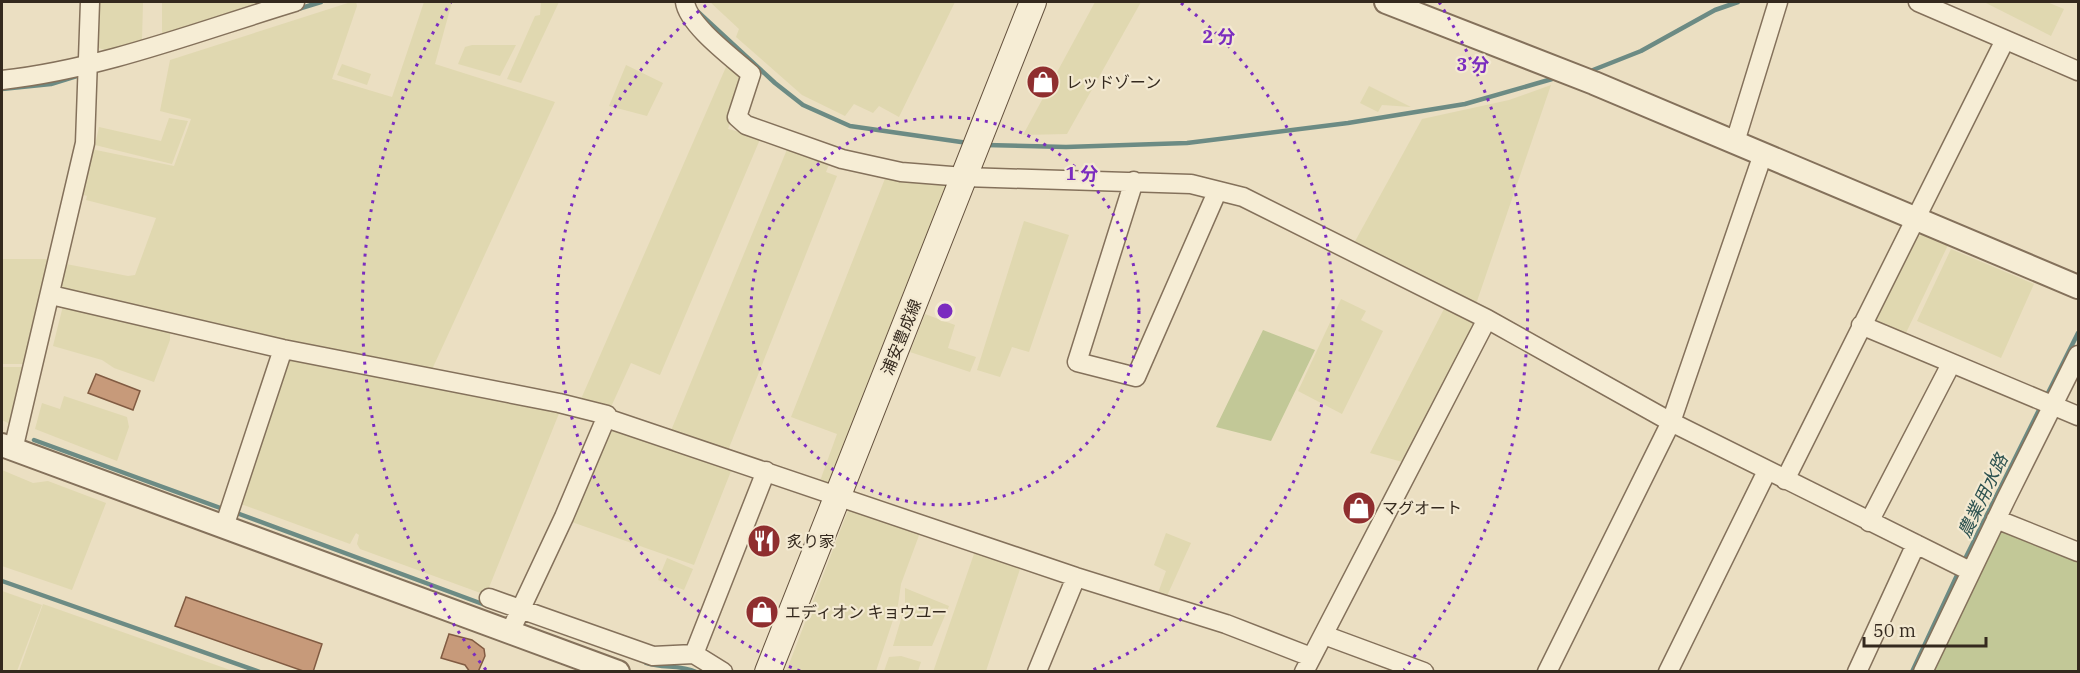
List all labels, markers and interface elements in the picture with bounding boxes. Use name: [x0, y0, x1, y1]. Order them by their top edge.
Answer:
text: 2 分: [1203, 25, 1235, 48]
text: 3 分: [1457, 53, 1489, 76]
shop icon: レッドゾーン: [1025, 64, 1061, 100]
place label: レッドゾーン: [1066, 72, 1161, 92]
text: 1 分: [1066, 162, 1098, 185]
street label: 浦安豊成線: [877, 296, 925, 378]
centre of rings: [935, 301, 955, 321]
water label: 農業用水路: [1952, 448, 2013, 541]
shop icon: マグオート: [1341, 490, 1377, 526]
place label: マグオート: [1382, 498, 1462, 518]
restaurant icon: 炙り家: [746, 523, 782, 559]
place label: 炙り家: [787, 531, 835, 551]
shop icon: エディオン キョウユー: [744, 594, 780, 630]
place label: エディオン キョウユー: [785, 602, 948, 622]
scale bar: [1864, 610, 1986, 648]
text: 50 m: [1873, 619, 1916, 642]

